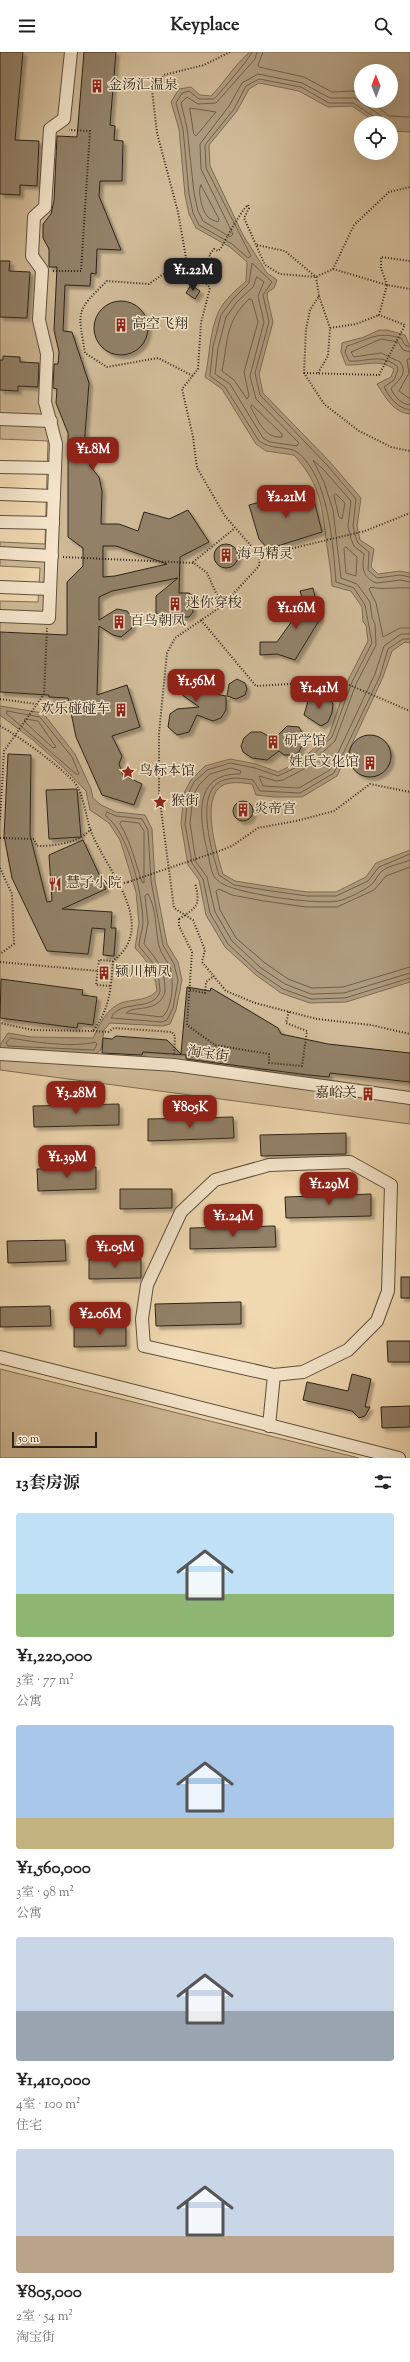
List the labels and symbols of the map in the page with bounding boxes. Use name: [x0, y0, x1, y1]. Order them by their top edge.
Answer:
north arrow: [354, 64, 398, 108]
place label: 金汤汇温泉: [108, 76, 178, 96]
building icon: 金汤汇温泉: [89, 78, 105, 94]
pin: ¥1.22M: [160, 258, 226, 292]
place label: 高空飞翔: [132, 315, 188, 335]
building icon: 高空飞翔: [113, 317, 129, 333]
pin: ¥1.8M: [65, 437, 121, 471]
pin: ¥2.21M: [253, 485, 319, 519]
place label: 海马精灵: [237, 545, 293, 565]
building icon: 海马精灵: [218, 547, 234, 563]
place label: 迷你穿梭: [186, 594, 242, 614]
building icon: 迷你穿梭: [167, 596, 183, 612]
pin: ¥1.16M: [263, 596, 329, 630]
place label: 百鸟朝凤: [130, 612, 186, 632]
building icon: 百鸟朝凤: [111, 614, 127, 630]
pin: ¥1.56M: [163, 669, 229, 703]
pin: ¥1.41M: [286, 676, 352, 710]
place label: 欢乐碰碰车: [40, 700, 110, 720]
building icon: 欢乐碰碰车: [113, 702, 129, 718]
place label: 研学馆: [284, 732, 326, 752]
building icon: 研学馆: [265, 734, 281, 750]
place label: 姓氏文化馆: [289, 753, 359, 773]
building icon: 姓氏文化馆: [362, 755, 378, 771]
place label: 鸟标本馆: [139, 762, 195, 782]
place icon: 鸟标本馆: [120, 764, 136, 780]
place label: 猴街: [171, 792, 199, 812]
place icon: 猴街: [152, 794, 168, 810]
place label: 炎帝宫: [254, 800, 296, 820]
building icon: 炎帝宫: [235, 802, 251, 818]
place label: 慧子小院: [66, 874, 122, 894]
restaurant icon: 慧子小院: [47, 876, 63, 892]
place label: 颍川栖凤: [115, 963, 171, 983]
building icon: 颍川栖凤: [96, 965, 112, 981]
street label: 淘宝街: [186, 1042, 230, 1068]
pin: ¥3.28M: [43, 1081, 109, 1115]
place label: 嘉峪关: [315, 1084, 357, 1104]
building icon: 嘉峪关: [360, 1086, 376, 1102]
pin: ¥805K: [162, 1095, 218, 1129]
pin: ¥1.39M: [34, 1145, 100, 1179]
pin: ¥1.29M: [296, 1172, 362, 1206]
pin: ¥1.24M: [200, 1204, 266, 1238]
pin: ¥1.05M: [82, 1235, 148, 1269]
pin: ¥2.06M: [67, 1302, 133, 1336]
scale bar: [12, 1430, 97, 1449]

